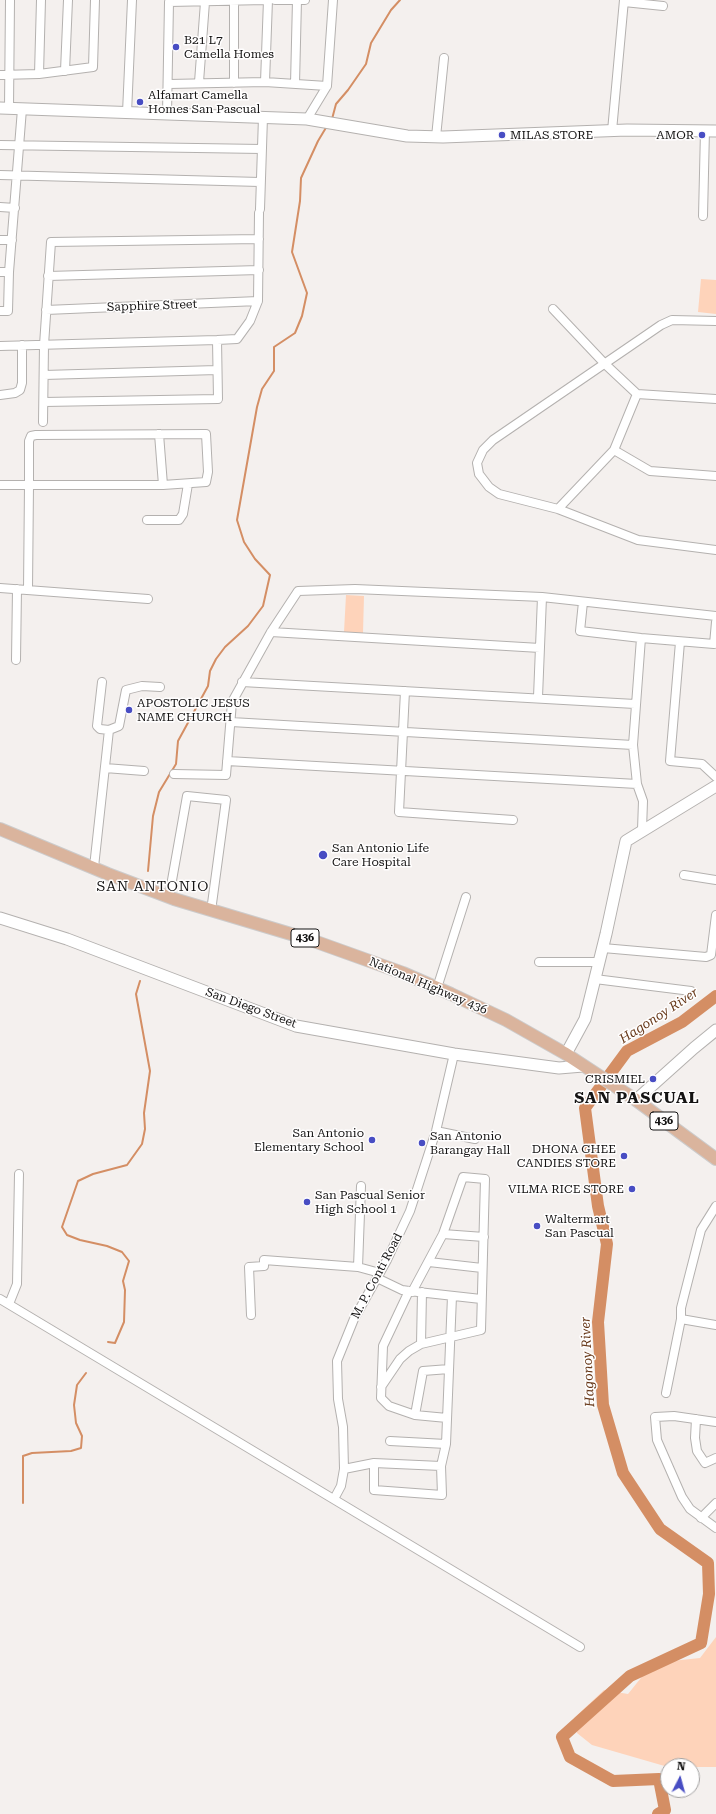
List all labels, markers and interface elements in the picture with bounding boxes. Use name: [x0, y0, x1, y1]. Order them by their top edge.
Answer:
place label: B21 L7 Camella Homes: [184, 33, 274, 61]
marker: B21 L7 Camella Homes: [171, 42, 181, 52]
place label: Alfamart Camella Homes San Pascual: [148, 88, 260, 116]
marker: Alfamart Camella Homes San Pascual: [135, 97, 145, 107]
place label: MILAS STORE: [510, 128, 593, 142]
place label: AMOR: [656, 128, 694, 142]
marker: MILAS STORE: [497, 130, 507, 140]
marker: AMOR: [697, 130, 707, 140]
street label: Sapphire Street: [107, 297, 197, 315]
place label: APOSTOLIC JESUS NAME CHURCH: [137, 696, 250, 724]
marker: APOSTOLIC JESUS NAME CHURCH: [124, 705, 134, 715]
place label: San Antonio Life Care Hospital: [332, 841, 429, 869]
marker: San Antonio Life Care Hospital: [317, 849, 329, 861]
district label: SAN ANTONIO: [97, 879, 209, 895]
road number: 436: [291, 929, 319, 947]
street label: National Highway 436: [367, 955, 489, 1017]
street label: San Diego Street: [204, 985, 298, 1031]
water label: Hagonoy River: [617, 985, 701, 1047]
place label: CRISMIEL: [585, 1072, 645, 1086]
marker: CRISMIEL: [648, 1074, 658, 1084]
district label: SAN PASCUAL: [574, 1088, 700, 1108]
road number: 436: [650, 1112, 678, 1130]
place label: San Antonio Elementary School: [254, 1126, 364, 1154]
place label: San Antonio Barangay Hall: [430, 1129, 510, 1157]
marker: San Antonio Elementary School: [367, 1135, 377, 1145]
marker: San Antonio Barangay Hall: [417, 1138, 427, 1148]
place label: DHONA GHEE CANDIES STORE: [517, 1142, 616, 1170]
marker: DHONA GHEE CANDIES STORE: [619, 1151, 629, 1161]
place label: VILMA RICE STORE: [508, 1182, 624, 1196]
marker: VILMA RICE STORE: [627, 1184, 637, 1194]
place label: San Pascual Senior High School 1: [315, 1188, 425, 1216]
marker: San Pascual Senior High School 1: [302, 1197, 312, 1207]
place label: Waltermart San Pascual: [545, 1212, 614, 1240]
marker: Waltermart San Pascual: [532, 1221, 542, 1231]
street label: M. P. Conti Road: [348, 1231, 406, 1321]
water label: Hagonoy River: [578, 1316, 598, 1408]
north arrow: [660, 1758, 700, 1798]
text: N: [676, 1760, 686, 1773]

